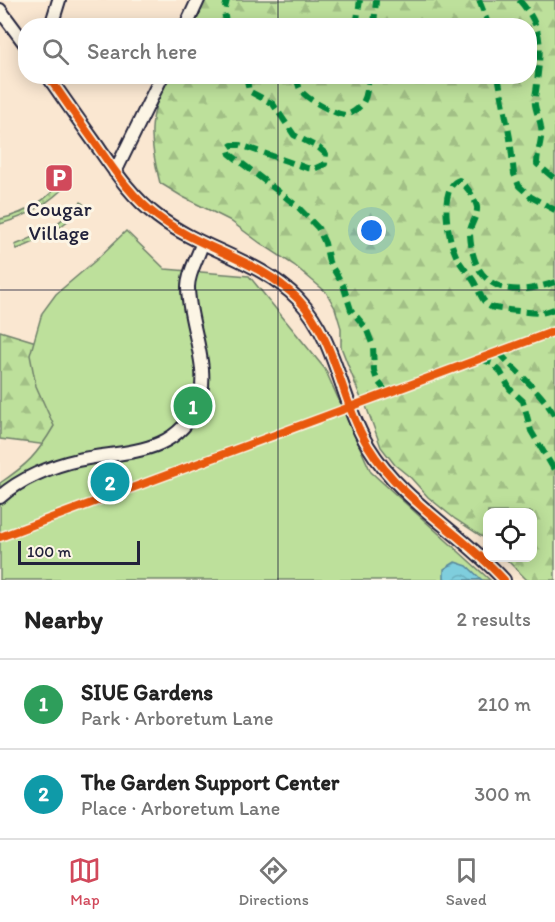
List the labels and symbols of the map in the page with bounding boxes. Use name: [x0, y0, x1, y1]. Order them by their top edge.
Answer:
parking icon: Cougar Village: [43, 162, 75, 194]
place label: Cougar Village: [26, 196, 92, 245]
your location: [357, 216, 386, 245]
pin: 1: [174, 384, 212, 428]
pin: 2: [90, 460, 130, 504]
scale bar: [18, 538, 140, 566]

